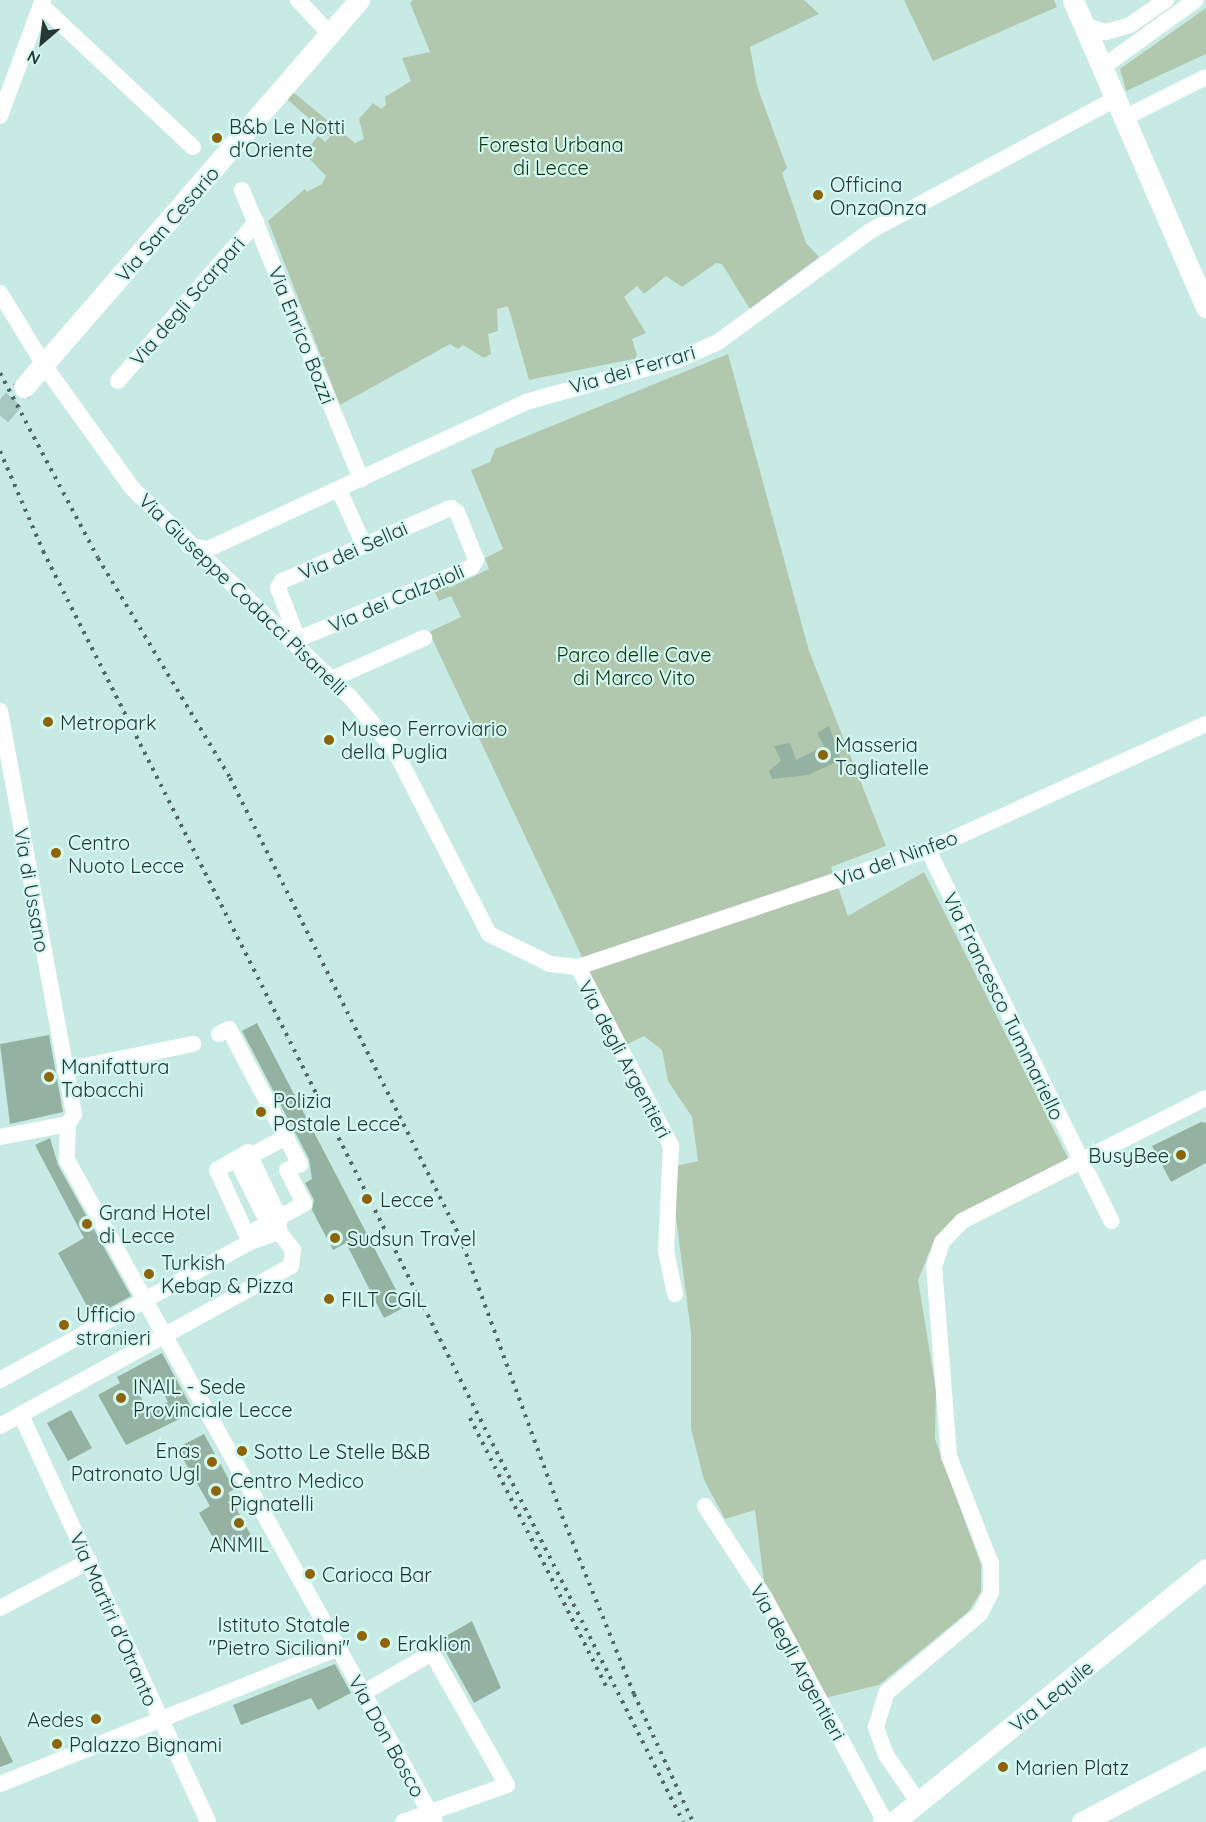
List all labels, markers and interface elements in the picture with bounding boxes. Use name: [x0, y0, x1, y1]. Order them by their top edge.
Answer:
north arrow: [12, 12, 72, 72]
text: N: [24, 46, 43, 69]
place label: B&b Le Notti d'Oriente: [229, 114, 345, 161]
marker: B&b Le Notti d'Oriente: [210, 131, 224, 145]
park label: Foresta Urbana di Lecce: [478, 133, 624, 180]
street label: Via San Cesario: [110, 161, 224, 287]
place label: Officina OnzaOnza: [830, 172, 927, 219]
marker: Officina OnzaOnza: [811, 188, 825, 202]
street label: Via degli Scarpari: [124, 232, 250, 370]
street label: Via Enrico Bozzi: [263, 263, 341, 407]
street label: Via dei Ferrari: [566, 340, 698, 398]
street label: Via Giuseppe Codacci Pisanelli: [134, 488, 352, 700]
street label: Via dei Sellai: [295, 515, 411, 585]
street label: Via dei Calzaioli: [325, 559, 467, 637]
park label: Parco delle Cave di Marco Vito: [557, 643, 711, 690]
place label: Metropark: [60, 710, 157, 734]
marker: Metropark: [41, 715, 55, 729]
place label: Museo Ferroviario della Puglia: [341, 716, 507, 763]
place label: Masseria Tagliatelle: [835, 732, 929, 779]
marker: Museo Ferroviario della Puglia: [322, 733, 336, 747]
marker: Masseria Tagliatelle: [816, 748, 830, 762]
street label: Via del Ninfeo: [831, 825, 961, 891]
street label: Via di Ussano: [9, 826, 55, 954]
place label: Centro Nuoto Lecce: [68, 830, 184, 877]
marker: Centro Nuoto Lecce: [49, 846, 63, 860]
street label: Via Francesco Tummariello: [938, 888, 1070, 1124]
street label: Via degli Argentieri: [573, 976, 677, 1142]
place label: Manifattura Tabacchi: [61, 1054, 169, 1101]
marker: Manifattura Tabacchi: [42, 1070, 56, 1084]
place label: Polizia Postale Lecce: [273, 1088, 400, 1135]
marker: Polizia Postale Lecce: [254, 1105, 268, 1119]
place label: BusyBee: [1088, 1143, 1169, 1167]
marker: BusyBee: [1174, 1148, 1188, 1162]
place label: Lecce: [380, 1187, 434, 1211]
marker: Lecce: [358, 1190, 376, 1208]
place label: Grand Hotel di Lecce: [99, 1200, 211, 1247]
marker: Grand Hotel di Lecce: [80, 1217, 94, 1231]
place label: Sudsun Travel: [347, 1226, 476, 1250]
marker: Sudsun Travel: [328, 1231, 342, 1245]
place label: Turkish Kebap & Pizza: [161, 1250, 294, 1297]
marker: Turkish Kebap & Pizza: [142, 1267, 156, 1281]
place label: FILT CGIL: [341, 1287, 427, 1311]
marker: FILT CGIL: [322, 1292, 336, 1306]
place label: Ufficio stranieri: [76, 1302, 151, 1349]
marker: Ufficio stranieri: [57, 1318, 71, 1332]
place label: INAIL - Sede Provinciale Lecce: [133, 1374, 292, 1421]
marker: INAIL - Sede Provinciale Lecce: [114, 1391, 128, 1405]
place label: Enas Patronato Ugl: [71, 1438, 200, 1485]
place label: Sotto Le Stelle B&B: [254, 1439, 430, 1463]
marker: Sotto Le Stelle B&B: [235, 1444, 249, 1458]
marker: Enas Patronato Ugl: [205, 1455, 219, 1469]
place label: Centro Medico Pignatelli: [230, 1468, 364, 1515]
marker: Centro Medico Pignatelli: [207, 1482, 225, 1500]
marker: ANMIL: [232, 1516, 246, 1530]
street label: Via Martiri d'Otranto: [65, 1528, 163, 1710]
place label: ANMIL: [209, 1532, 269, 1556]
place label: Carioca Bar: [322, 1562, 432, 1586]
marker: Carioca Bar: [303, 1567, 317, 1581]
street label: Via degli Argentieri: [745, 1580, 851, 1744]
place label: Istituto Statale "Pietro Siciliani": [209, 1612, 350, 1659]
marker: Istituto Statale "Pietro Siciliani": [355, 1629, 369, 1643]
place label: Eraklion: [397, 1631, 471, 1655]
marker: Eraklion: [378, 1636, 392, 1650]
street label: Via Lequile: [1004, 1655, 1098, 1737]
street label: Via Don Bosco: [344, 1671, 430, 1801]
place label: Aedes: [27, 1707, 84, 1731]
marker: Aedes: [89, 1712, 103, 1726]
place label: Palazzo Bignami: [69, 1732, 222, 1756]
marker: Palazzo Bignami: [50, 1737, 64, 1751]
place label: Marien Platz: [1015, 1755, 1129, 1779]
marker: Marien Platz: [996, 1760, 1010, 1774]

